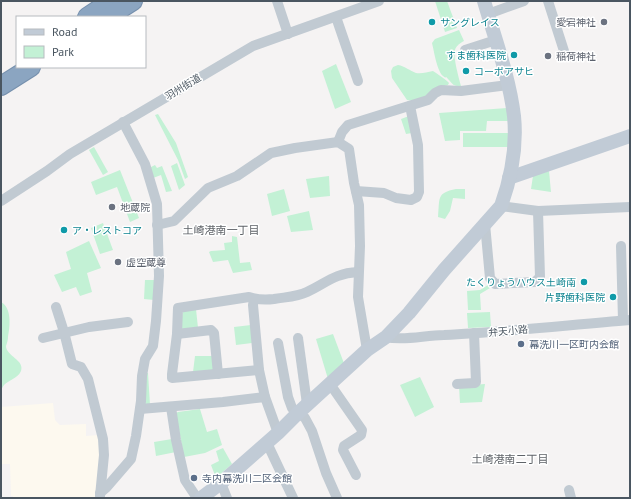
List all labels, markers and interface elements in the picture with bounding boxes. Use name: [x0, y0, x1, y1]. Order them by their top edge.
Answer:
legend: [16, 16, 146, 68]
place label: サングレイス: [440, 16, 500, 29]
place label: 愛宕神社: [556, 16, 596, 29]
marker: サングレイス: [427, 17, 437, 27]
marker: 愛宕神社: [599, 17, 609, 27]
text: Road: [52, 24, 77, 39]
text: Park: [52, 44, 74, 59]
place label: すま歯科医院: [446, 49, 506, 62]
marker: すま歯科医院: [509, 50, 519, 60]
place label: 稲荷神社: [556, 50, 596, 63]
marker: 稲荷神社: [543, 51, 553, 61]
place label: コーポアサヒ: [474, 65, 534, 78]
marker: コーポアサヒ: [461, 66, 471, 76]
street label: 羽州街道: [163, 71, 203, 103]
place label: 地蔵院: [120, 201, 150, 214]
marker: 地蔵院: [107, 202, 117, 212]
district label: 土崎港南一丁目: [183, 223, 260, 237]
place label: ア・レストコア: [72, 224, 142, 237]
marker: ア・レストコア: [59, 225, 69, 235]
place label: 虚空蔵尊: [126, 256, 166, 269]
marker: 虚空蔵尊: [113, 257, 123, 267]
place label: たくりょうハウス土崎南: [466, 276, 576, 289]
marker: たくりょうハウス土崎南: [579, 277, 589, 287]
place label: 片野歯科医院: [545, 291, 605, 304]
marker: 片野歯科医院: [608, 292, 618, 302]
street label: 弁天小路: [488, 323, 528, 339]
place label: 幕洗川一区町内会館: [529, 338, 619, 351]
marker: 幕洗川一区町内会館: [516, 339, 526, 349]
district label: 土崎港南二丁目: [472, 452, 549, 466]
place label: 寺内幕洗川二区会館: [202, 472, 292, 485]
marker: 寺内幕洗川二区会館: [189, 473, 199, 483]

